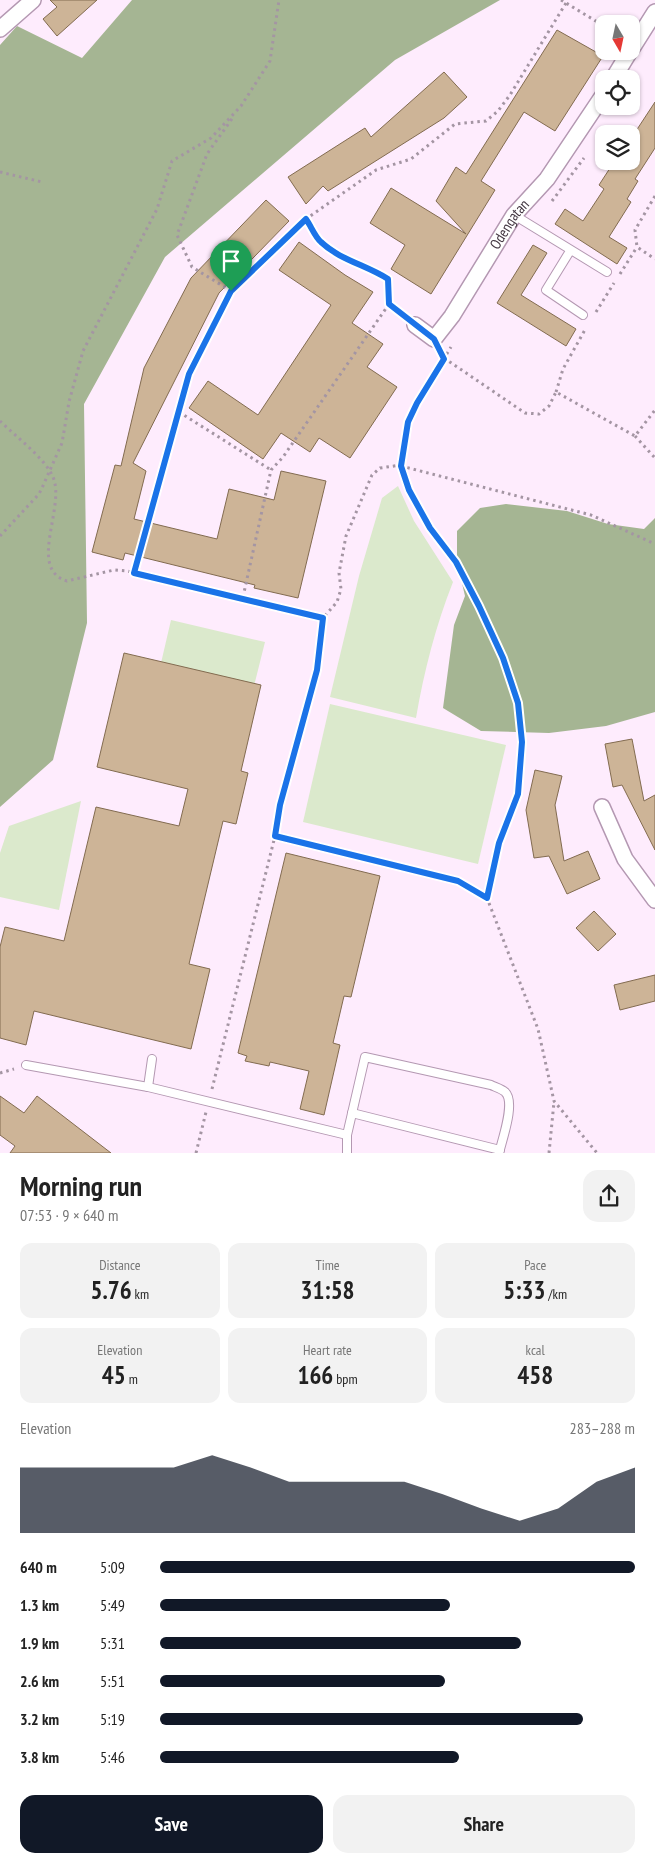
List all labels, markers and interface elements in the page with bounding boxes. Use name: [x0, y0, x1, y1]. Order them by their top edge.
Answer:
north arrow: [595, 15, 640, 60]
map controls: [595, 15, 640, 170]
button: locate: [595, 70, 640, 115]
button: layers: [595, 125, 640, 170]
street label: Odengatan: [485, 195, 533, 253]
pin: [210, 240, 252, 291]
icon: arrive: [217, 247, 245, 275]
text: Morning run: [20, 1167, 142, 1204]
button: share: [583, 1170, 635, 1222]
text: 07:53 · 9 × 640 m: [20, 1205, 118, 1225]
text: Distance: [99, 1256, 140, 1274]
text: Time: [315, 1256, 340, 1274]
text: Pace: [524, 1256, 546, 1274]
text: 5.76: [90, 1274, 132, 1306]
text: 31:58: [300, 1274, 355, 1306]
text: 5:33: [503, 1274, 545, 1306]
text: km: [132, 1285, 149, 1303]
text: /km: [545, 1285, 567, 1303]
text: Elevation: [97, 1341, 142, 1359]
text: Heart rate: [303, 1341, 352, 1359]
text: kcal: [526, 1341, 545, 1359]
text: 45: [102, 1359, 126, 1391]
text: 166: [297, 1359, 333, 1391]
text: 458: [517, 1359, 553, 1391]
text: m: [126, 1370, 138, 1388]
text: bpm: [333, 1370, 358, 1388]
text: Elevation: [20, 1418, 71, 1438]
text: 283–288 m: [570, 1418, 635, 1438]
text: 640 m: [20, 1557, 57, 1577]
text: 5:09: [100, 1557, 125, 1577]
text: 1.3 km: [20, 1595, 59, 1615]
text: 5:49: [100, 1595, 125, 1615]
text: 1.9 km: [20, 1633, 59, 1653]
text: 5:31: [100, 1633, 125, 1653]
text: 2.6 km: [20, 1671, 59, 1691]
text: 5:51: [100, 1671, 125, 1691]
text: 3.2 km: [20, 1709, 59, 1729]
text: 5:19: [100, 1709, 125, 1729]
text: 3.8 km: [20, 1747, 59, 1767]
text: 5:46: [100, 1747, 125, 1767]
button: Save: [20, 1795, 323, 1853]
button: Share: [333, 1795, 635, 1853]

